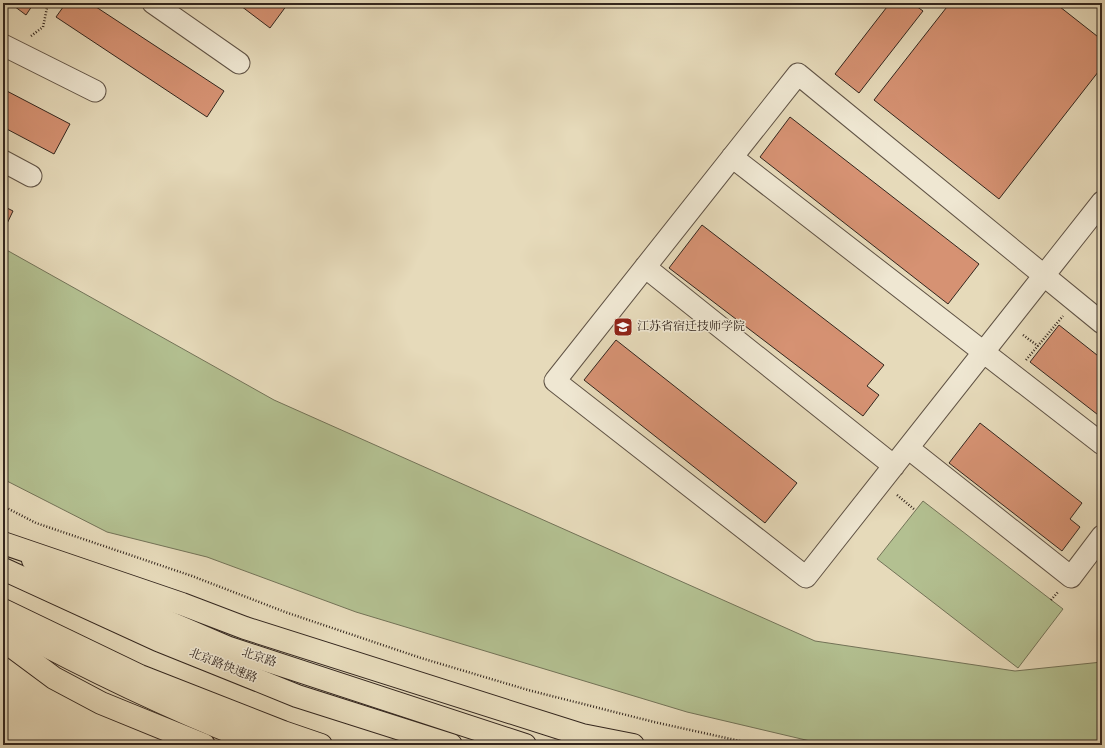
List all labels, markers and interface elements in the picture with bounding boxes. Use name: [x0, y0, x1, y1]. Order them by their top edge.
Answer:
school or university icon: 江苏省宿迁技师学院: [612, 316, 634, 338]
place label: 江苏省宿迁技师学院: [637, 318, 745, 336]
street label: 北京路快速路: [186, 644, 260, 688]
street label: 北京路: [239, 644, 279, 672]

